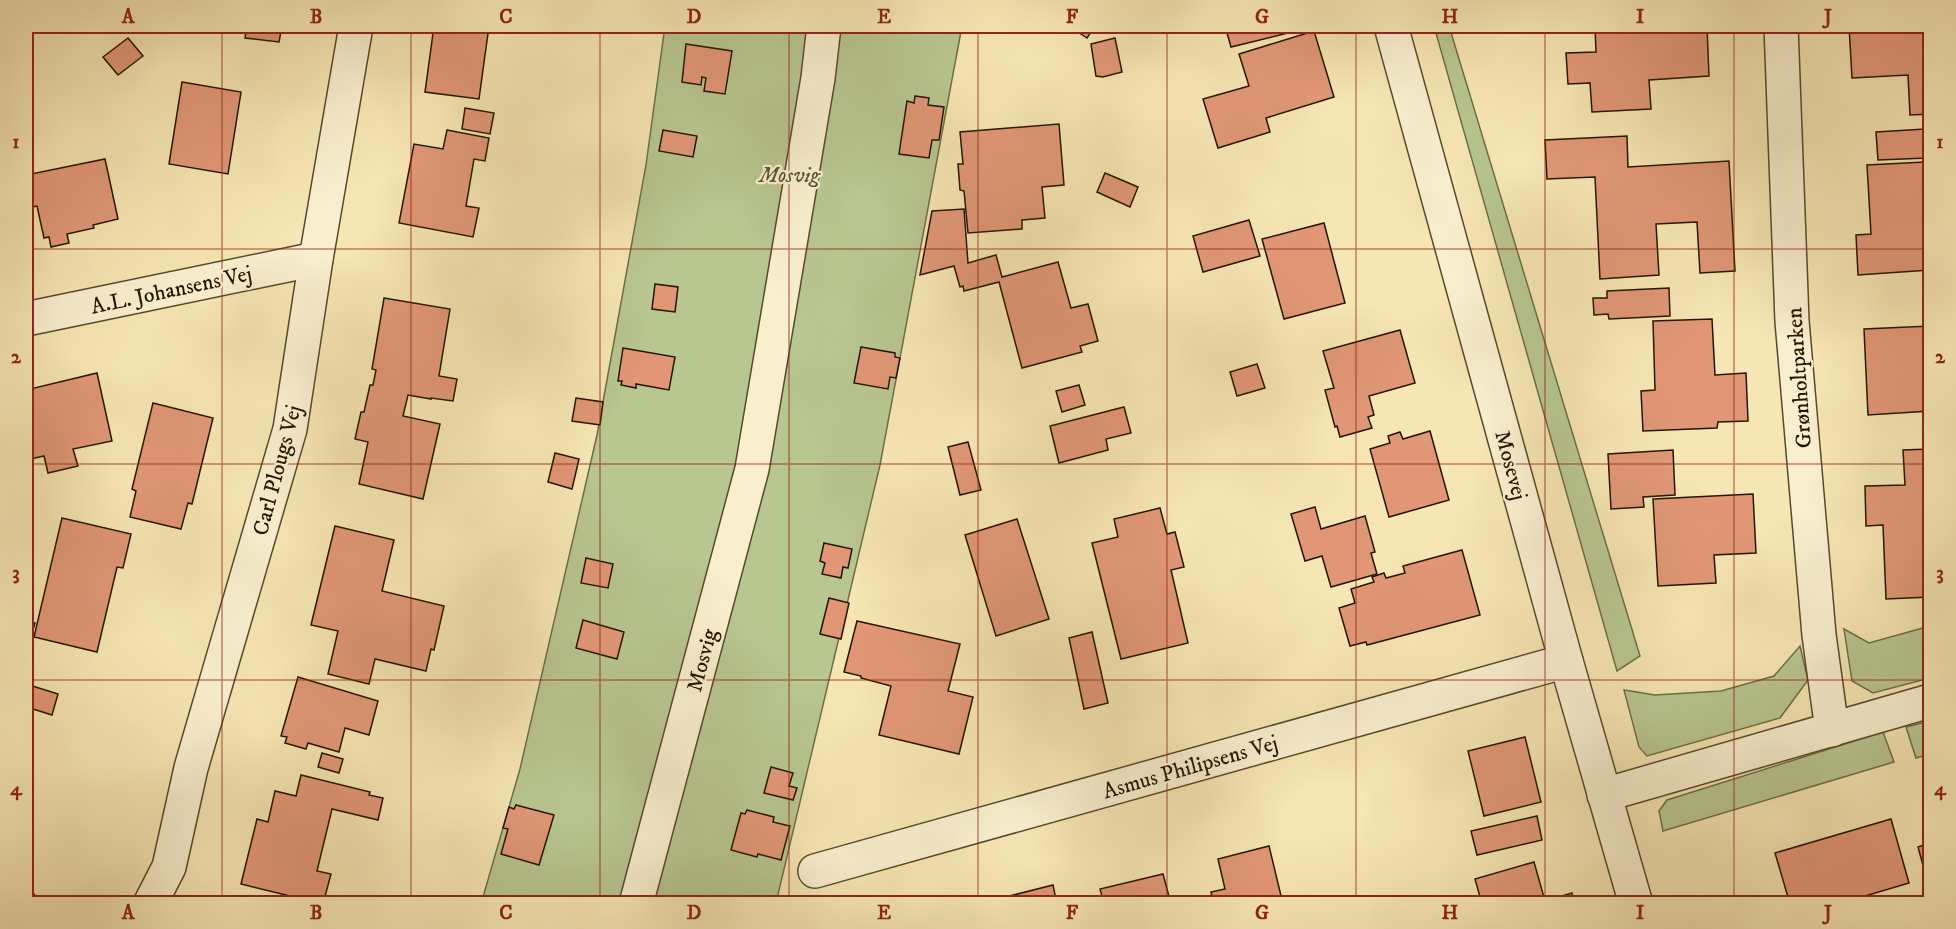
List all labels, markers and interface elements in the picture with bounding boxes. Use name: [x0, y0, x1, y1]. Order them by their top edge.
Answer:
text: A: [121, 5, 136, 30]
text: B: [310, 5, 322, 30]
text: C: [499, 5, 513, 30]
text: D: [687, 5, 702, 30]
text: E: [877, 5, 891, 30]
text: F: [1066, 5, 1079, 30]
text: G: [1255, 5, 1269, 30]
text: H: [1442, 5, 1459, 30]
text: I: [1636, 5, 1644, 30]
text: J: [1822, 5, 1832, 30]
text: 1: [12, 130, 20, 155]
text: 1: [1936, 130, 1944, 155]
park label: Mosvig: [757, 162, 821, 189]
street label: A.L. Johansens Vej: [88, 260, 254, 321]
street label: Grønholtparken: [1781, 306, 1818, 449]
text: 2: [11, 345, 22, 370]
text: 2: [1935, 345, 1946, 370]
street label: Carl Plougs Vej: [247, 402, 308, 539]
street label: Mosevej: [1488, 428, 1533, 503]
text: 3: [12, 561, 20, 586]
text: 3: [1936, 561, 1944, 586]
street label: Mosvig: [681, 626, 724, 695]
street label: Asmus Philipsens Vej: [1100, 730, 1281, 805]
text: 4: [10, 777, 23, 802]
text: 4: [1934, 777, 1947, 802]
text: A: [121, 901, 136, 926]
text: B: [310, 901, 322, 926]
text: C: [499, 901, 513, 926]
text: D: [687, 901, 702, 926]
text: E: [877, 901, 891, 926]
text: F: [1066, 901, 1079, 926]
text: G: [1255, 901, 1269, 926]
text: H: [1442, 901, 1459, 926]
text: I: [1636, 901, 1644, 926]
text: J: [1822, 901, 1832, 926]

